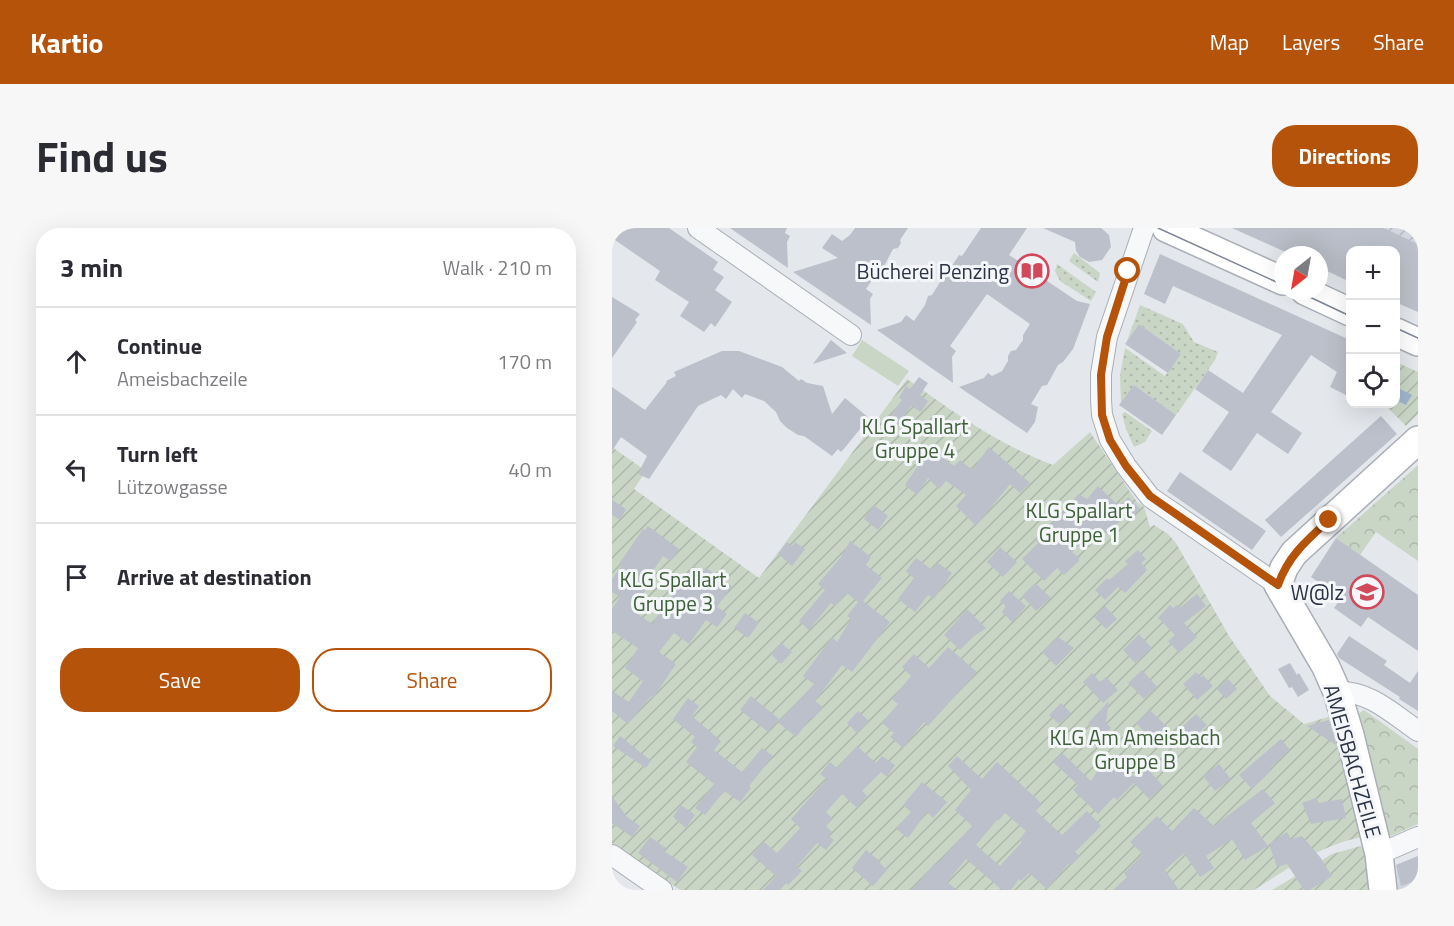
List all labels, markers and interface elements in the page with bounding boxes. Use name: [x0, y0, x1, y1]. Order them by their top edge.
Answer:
text: Kartio: [30, 21, 104, 64]
text: Map: [1210, 26, 1249, 58]
text: Layers: [1282, 26, 1340, 58]
text: Share: [1373, 26, 1424, 58]
text: Find us: [36, 124, 168, 188]
button: Directions: [1272, 125, 1418, 187]
north arrow: [1274, 246, 1328, 300]
map controls: [1346, 246, 1400, 408]
button: +: [1346, 246, 1400, 300]
text: 3 min: [60, 248, 123, 287]
text: Walk · 210 m: [443, 252, 552, 283]
library icon: Bücherei Penzing: [1014, 253, 1050, 289]
place label: Bücherei Penzing: [857, 255, 1009, 287]
route start: [1114, 257, 1140, 283]
button: −: [1346, 300, 1400, 354]
text: Continue: [117, 329, 202, 363]
icon: ahead: [60, 345, 93, 378]
text: 170 m: [497, 346, 552, 377]
button: locate: [1346, 354, 1400, 408]
text: Ameisbachzeile: [117, 363, 248, 394]
park label: KLG Spallart Gruppe 4: [862, 410, 969, 466]
text: Turn left: [117, 437, 198, 471]
icon: left: [60, 453, 93, 486]
text: 40 m: [508, 454, 552, 485]
text: Lützowgasse: [117, 471, 228, 502]
park label: KLG Spallart Gruppe 1: [1026, 494, 1133, 550]
route end: [1315, 506, 1341, 532]
text: Arrive at destination: [117, 560, 312, 594]
icon: arrive: [60, 561, 93, 594]
park label: KLG Spallart Gruppe 3: [620, 563, 727, 619]
school or university icon: W@lz: [1349, 574, 1385, 610]
place label: W@lz: [1290, 576, 1344, 608]
button: Save: [60, 648, 300, 712]
button: Share: [312, 648, 552, 712]
street label: AMEISBACHZEILE: [1316, 680, 1390, 842]
park label: KLG Am Ameisbach Gruppe B: [1050, 721, 1220, 777]

